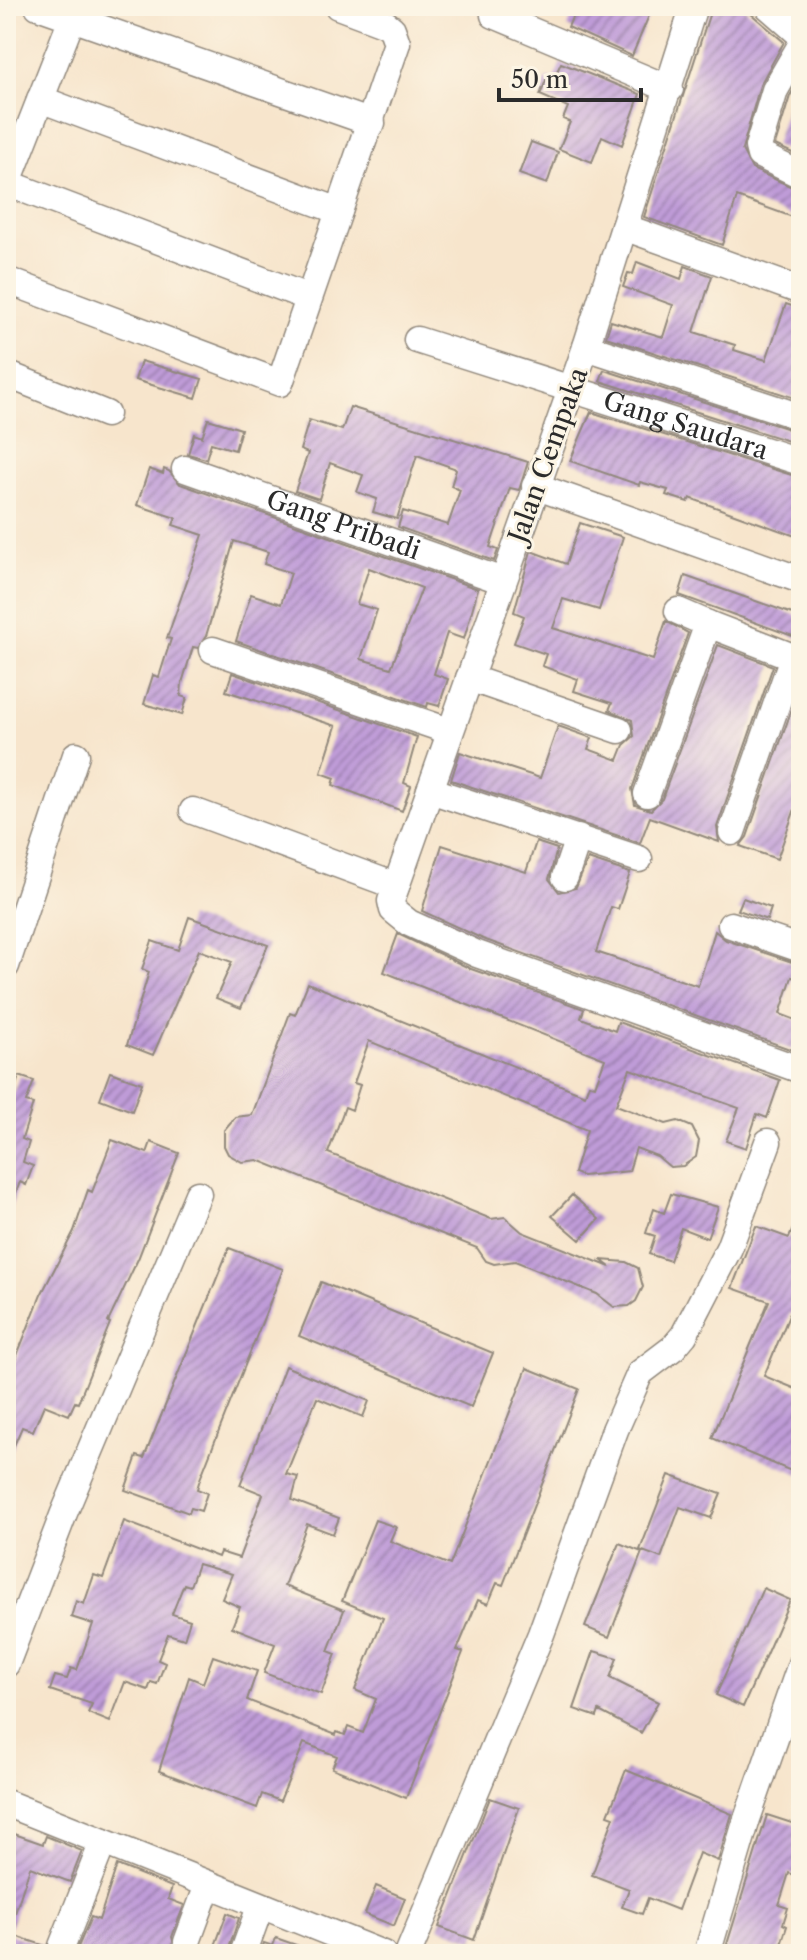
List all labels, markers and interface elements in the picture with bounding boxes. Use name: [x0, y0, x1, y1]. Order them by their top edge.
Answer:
scale bar: [499, 52, 641, 102]
text: 50 m: [511, 65, 568, 94]
street label: Jalan Cempaka: [500, 363, 595, 551]
street label: Gang Saudara: [599, 384, 772, 467]
street label: Gang Pribadi: [262, 483, 425, 567]

